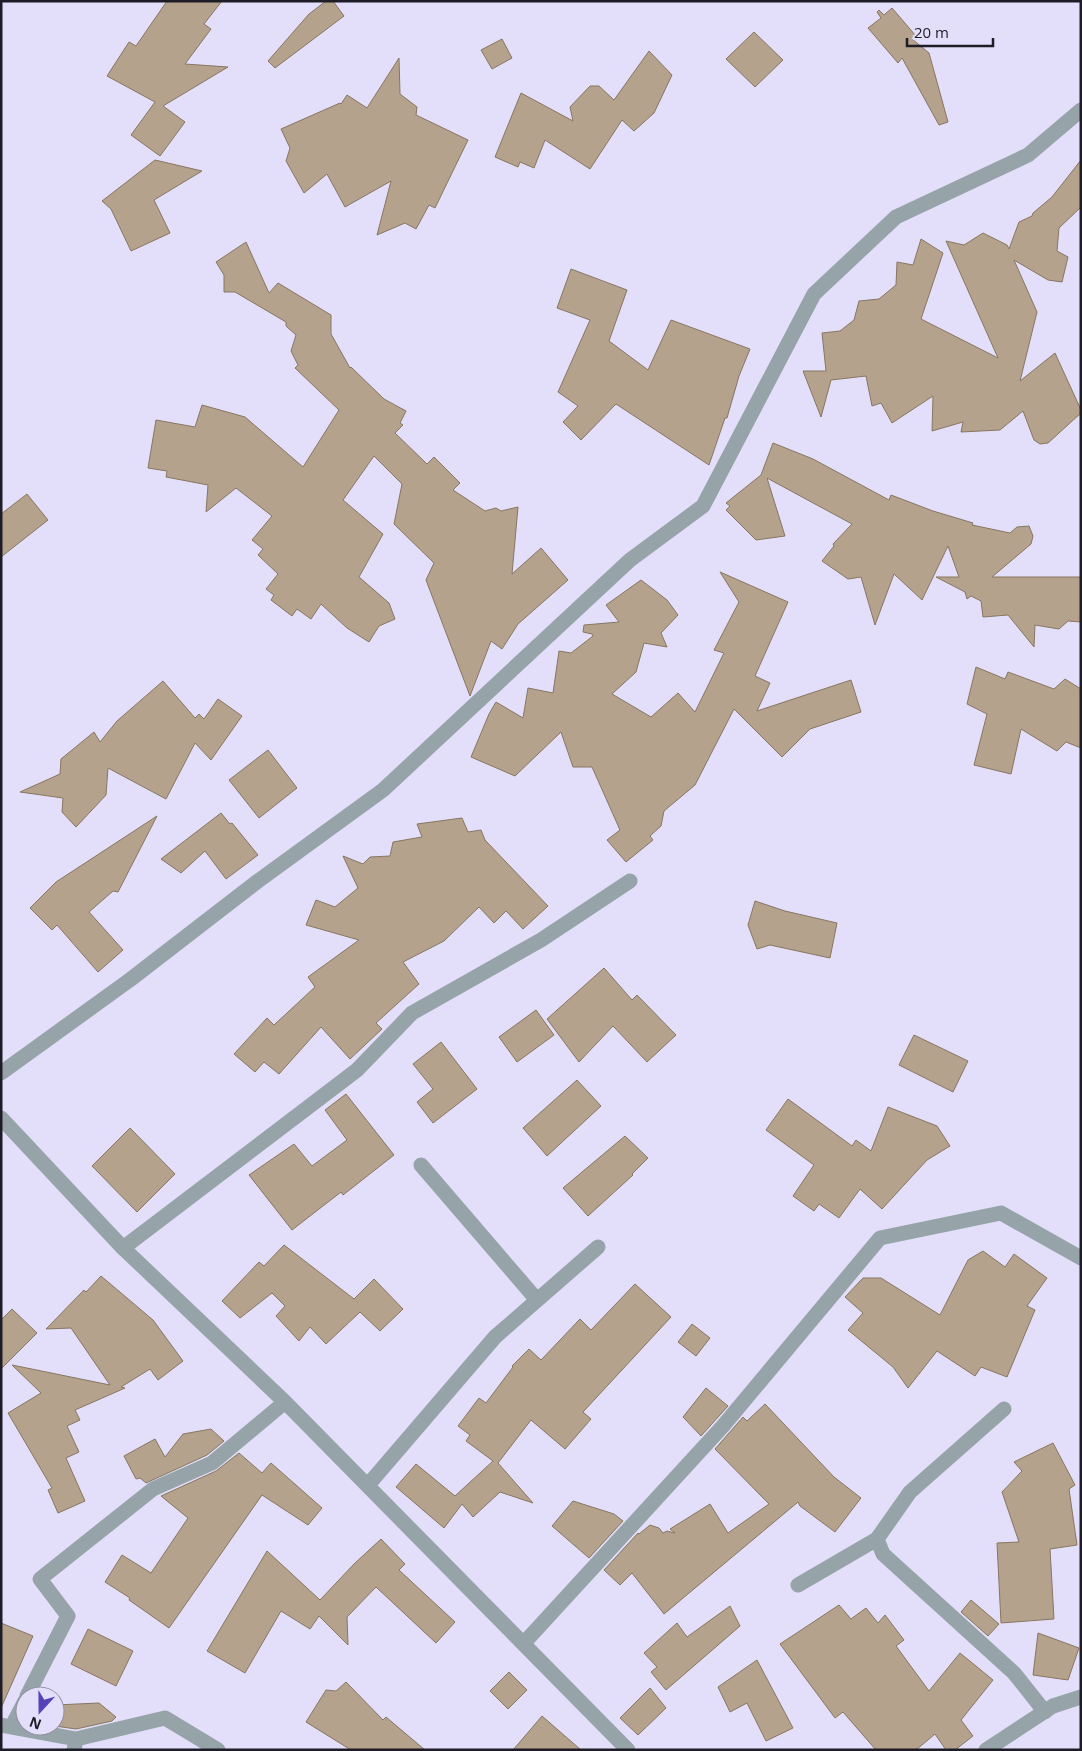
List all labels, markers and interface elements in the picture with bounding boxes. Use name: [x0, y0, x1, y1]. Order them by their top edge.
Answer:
scale bar: [907, 15, 993, 47]
text: 20 m: [914, 22, 949, 42]
north arrow: [15, 1686, 65, 1736]
text: N: [26, 1713, 44, 1735]

